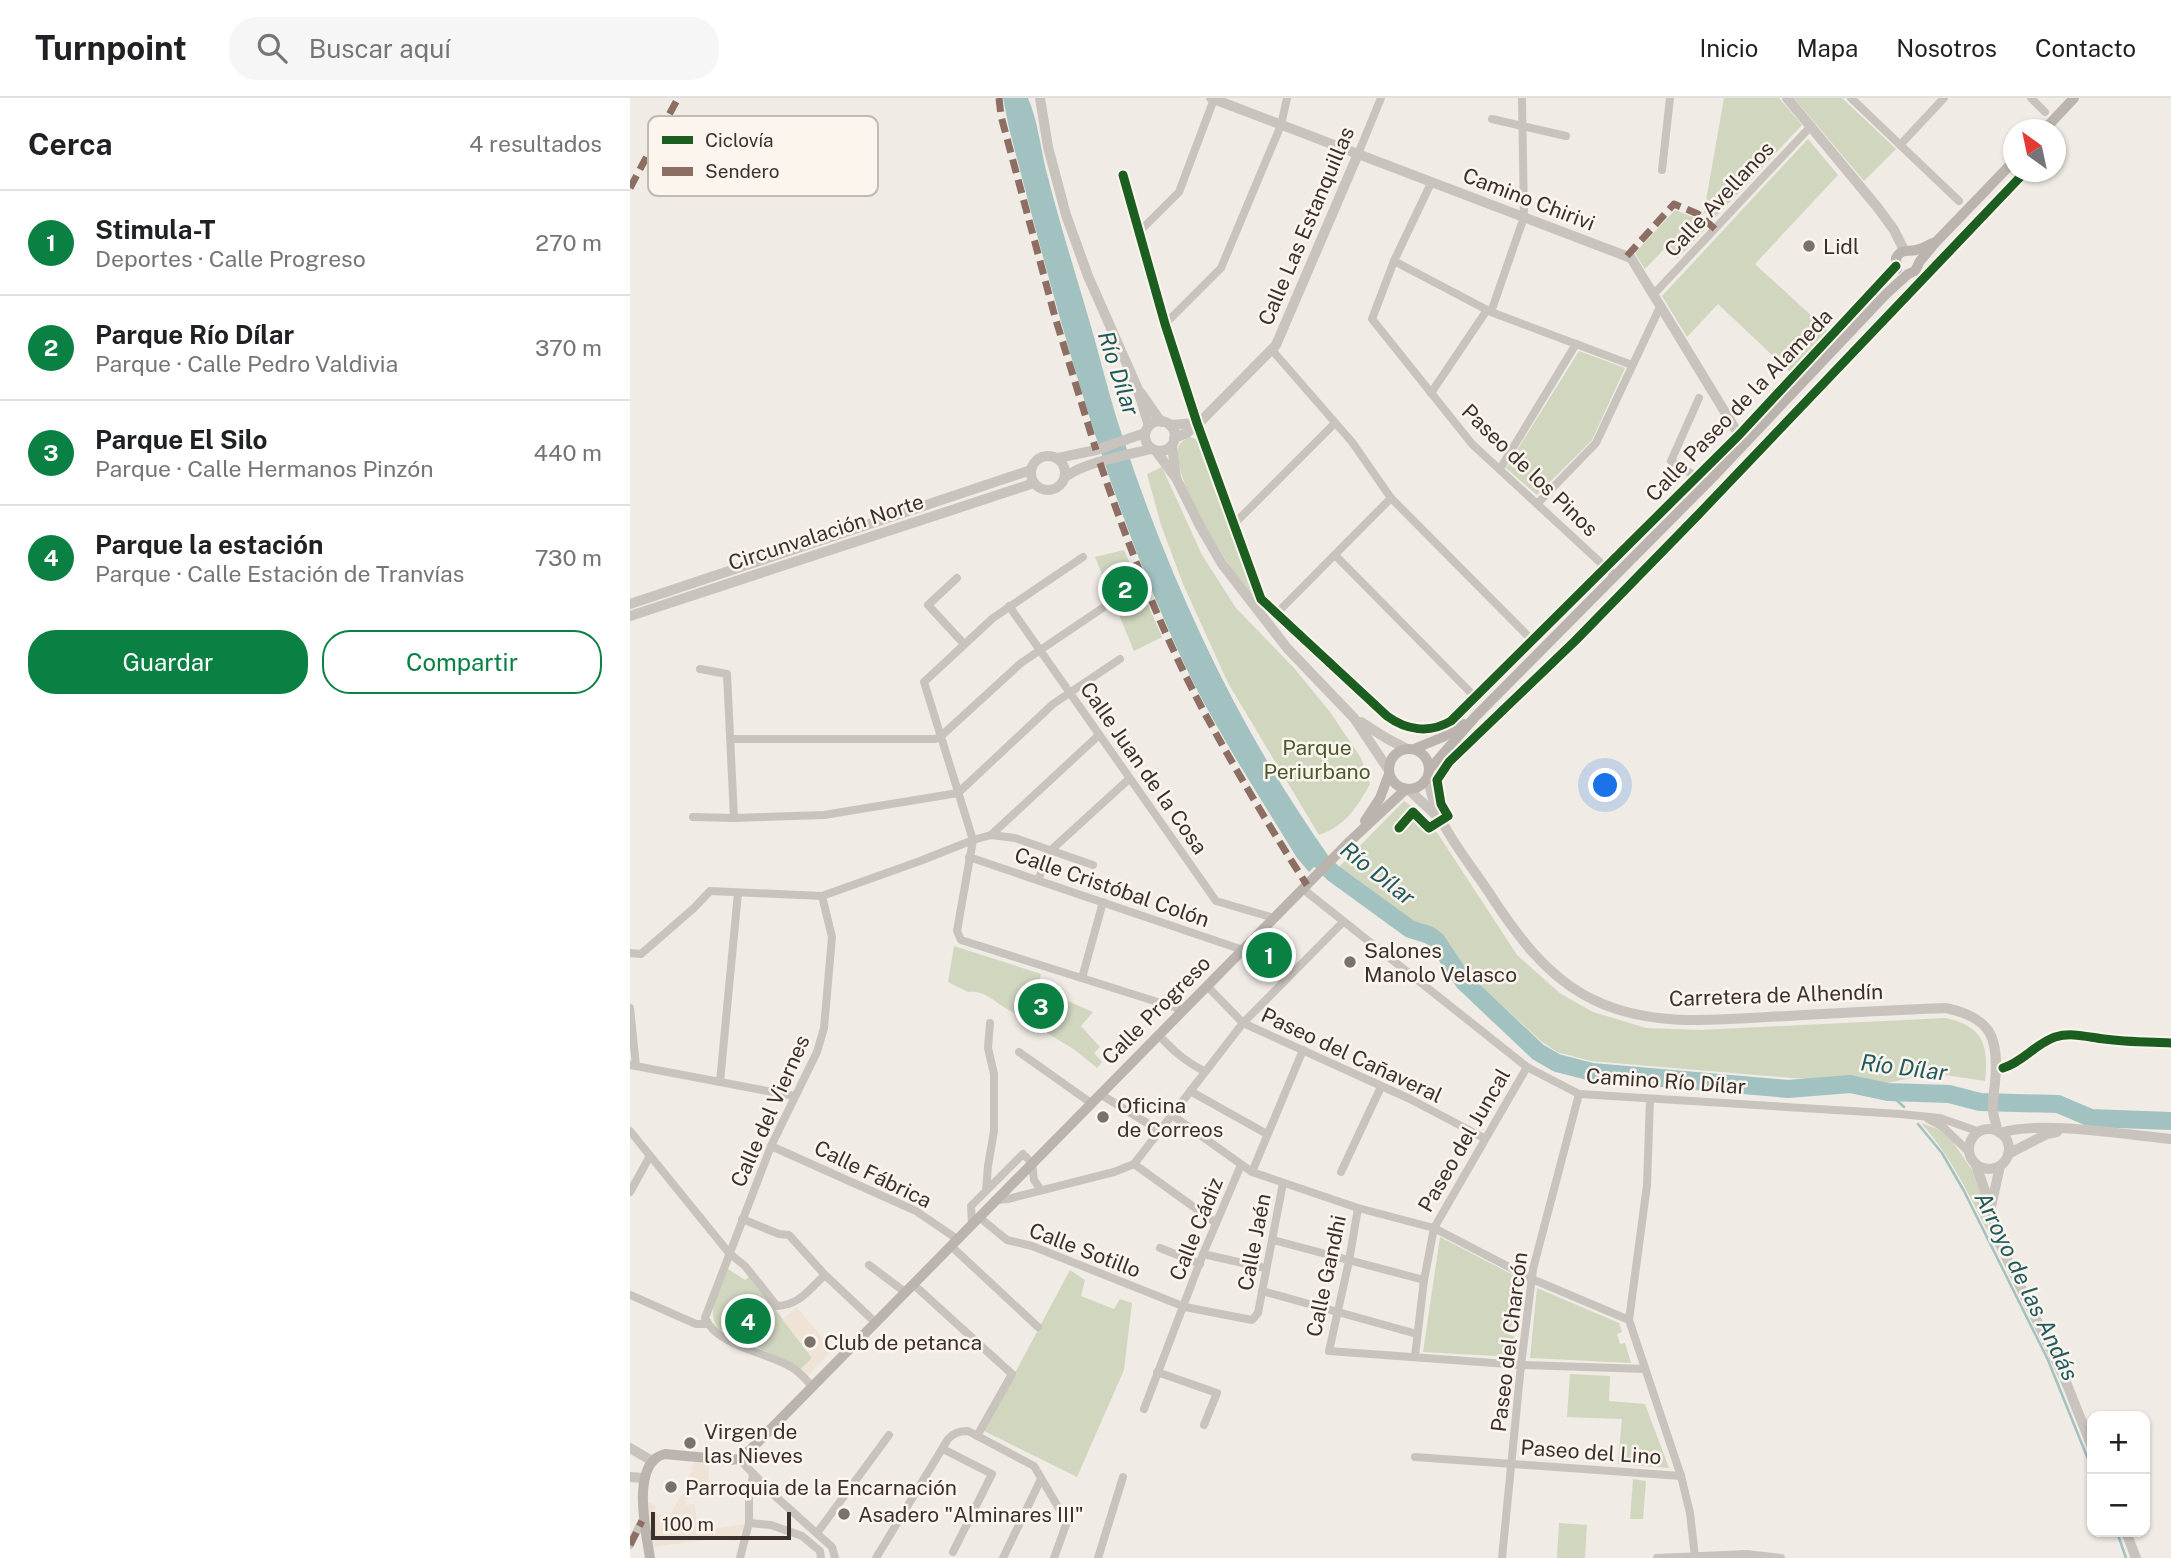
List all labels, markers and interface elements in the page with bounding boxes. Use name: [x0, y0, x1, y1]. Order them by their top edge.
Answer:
search box: [229, 17, 719, 80]
text: Turnpoint: [35, 29, 187, 67]
icon: search: [253, 29, 291, 67]
text: Buscar aquí: [309, 33, 451, 64]
text: Inicio: [1699, 34, 1758, 62]
text: Mapa: [1796, 34, 1858, 62]
text: Nosotros: [1896, 34, 1997, 62]
text: Contacto: [2035, 34, 2136, 62]
legend: [648, 116, 878, 196]
north arrow: [2003, 119, 2066, 182]
street label: Calle Las Estanquillas: [1253, 123, 1359, 329]
text: Cerca: [28, 126, 113, 162]
text: Ciclovía: [705, 129, 774, 151]
text: 4 resultados: [469, 130, 602, 157]
street label: Calle Avellanos: [1659, 136, 1779, 262]
text: Sendero: [705, 160, 780, 182]
street label: Camino Chirivi: [1459, 162, 1599, 236]
text: Stimula-T: [95, 214, 215, 245]
text: 1: [46, 229, 56, 256]
text: 270 m: [535, 229, 602, 256]
place label: Lidl: [1823, 234, 1859, 259]
marker: Lidl: [1801, 238, 1817, 254]
text: Deportes · Calle Progreso: [95, 245, 366, 272]
street label: Calle Paseo de la Alameda: [1640, 304, 1838, 506]
text: Parque Río Dílar: [95, 319, 294, 350]
water label: Río Dílar: [1093, 327, 1145, 419]
text: 2: [44, 334, 58, 361]
text: 370 m: [535, 334, 602, 361]
text: Parque · Calle Pedro Valdivia: [95, 350, 398, 377]
street label: Paseo de los Pinos: [1457, 399, 1603, 541]
text: Parque El Silo: [95, 424, 268, 455]
text: 3: [43, 439, 59, 466]
text: 440 m: [534, 439, 602, 466]
text: Parque · Calle Hermanos Pinzón: [95, 455, 433, 482]
street label: Circunvalación Norte: [725, 489, 927, 575]
text: Parque la estación: [95, 529, 323, 560]
text: 4: [43, 544, 59, 571]
text: 730 m: [535, 544, 602, 571]
text: Parque · Calle Estación de Tranvías: [95, 560, 464, 587]
pin: 2: [1102, 563, 1148, 615]
button: Guardar: [28, 630, 308, 694]
button: Compartir: [322, 630, 602, 694]
street label: Calle Juan de la Cosa: [1075, 677, 1213, 859]
park label: Parque Periurbano: [1263, 735, 1371, 784]
your location: [1588, 768, 1622, 802]
water label: Río Dílar: [1335, 835, 1421, 911]
street label: Calle Cristóbal Colón: [1011, 842, 1213, 932]
pin: 1: [1246, 929, 1292, 981]
place label: Salones Manolo Velasco: [1364, 938, 1517, 987]
street label: Calle Progreso: [1096, 950, 1216, 1070]
marker: Salones Manolo Velasco: [1342, 954, 1358, 970]
street label: Carretera de Alhendín: [1668, 979, 1884, 1011]
pin: 3: [1018, 980, 1064, 1032]
street label: Paseo del Cañaveral: [1257, 1002, 1447, 1108]
street label: Calle del Viernes: [725, 1031, 815, 1191]
water label: Río Dílar: [1859, 1048, 1949, 1086]
street label: Camino Río Dílar: [1585, 1063, 1747, 1099]
street label: Paseo del Juncal: [1413, 1064, 1515, 1216]
place label: Oficina de Correos: [1117, 1093, 1223, 1142]
marker: Oficina de Correos: [1095, 1109, 1111, 1125]
street label: Calle Fábrica: [810, 1135, 936, 1213]
street label: Calle Cádiz: [1164, 1174, 1228, 1284]
water label: Arroyo de las Andás: [1970, 1187, 2084, 1385]
street label: Calle Jaén: [1232, 1191, 1276, 1293]
street label: Calle Gandhi: [1301, 1213, 1351, 1339]
street label: Calle Sotillo: [1026, 1217, 1144, 1283]
street label: Paseo del Charcón: [1486, 1251, 1532, 1433]
pin: 4: [725, 1295, 771, 1347]
place label: Club de petanca: [824, 1330, 982, 1355]
marker: Club de petanca: [802, 1334, 818, 1350]
map controls: [2087, 1411, 2150, 1537]
button: +: [2087, 1411, 2150, 1474]
place label: Virgen de las Nieves: [704, 1419, 803, 1468]
marker: Virgen de las Nieves: [682, 1435, 698, 1451]
street label: Paseo del Lino: [1520, 1435, 1662, 1469]
button: −: [2087, 1474, 2150, 1537]
place label: Parroquia de la Encarnación: [685, 1475, 957, 1500]
marker: Parroquia de la Encarnación: [663, 1479, 679, 1495]
place label: Asadero "Alminares III": [858, 1502, 1084, 1527]
marker: Asadero "Alminares III": [836, 1506, 852, 1522]
scale bar: [651, 1509, 791, 1541]
text: 100 m: [662, 1513, 714, 1535]

